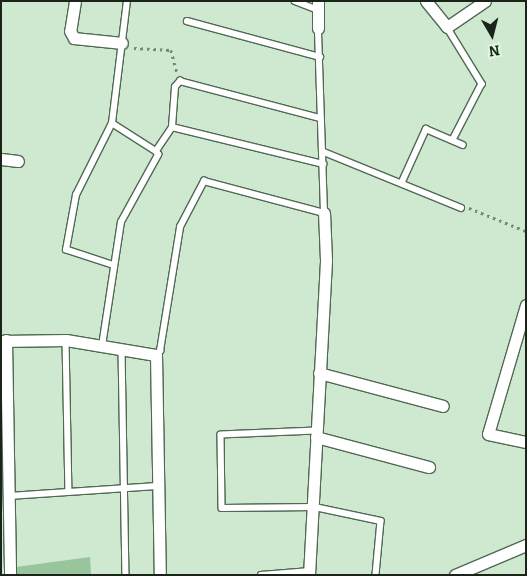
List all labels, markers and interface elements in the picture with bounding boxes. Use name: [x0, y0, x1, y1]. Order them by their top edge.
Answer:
north arrow: [467, 10, 517, 60]
text: N: [488, 41, 501, 60]

